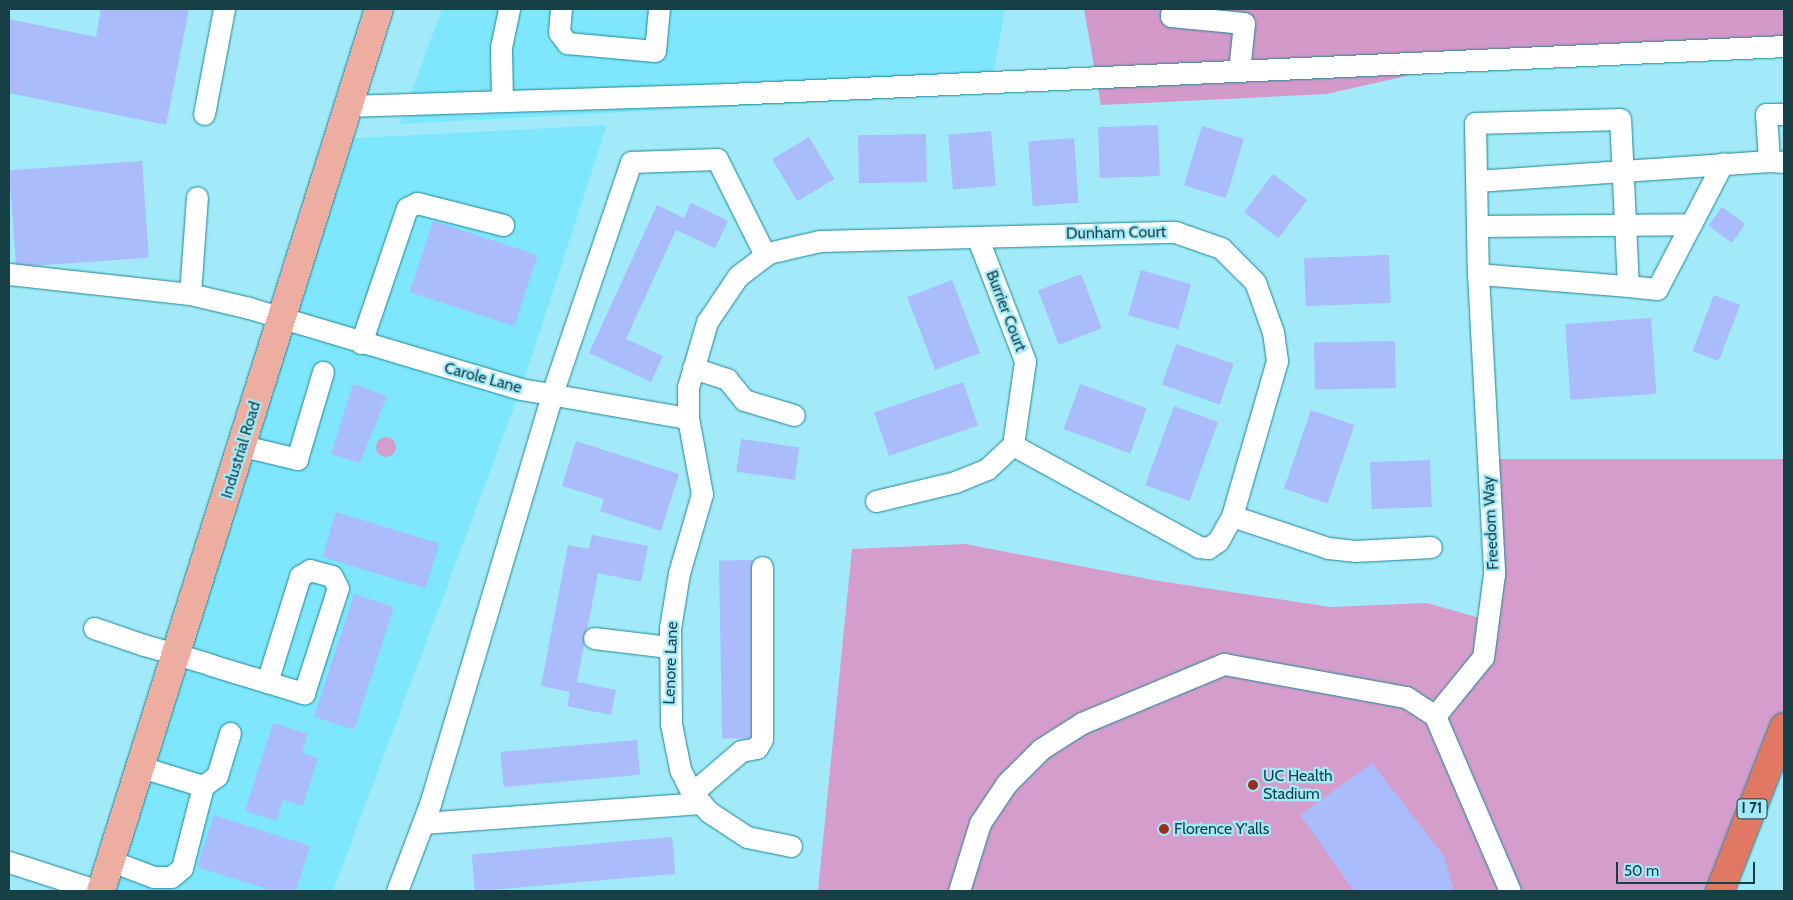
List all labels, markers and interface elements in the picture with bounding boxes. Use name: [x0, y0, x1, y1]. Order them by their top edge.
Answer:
street label: Dunham Court: [1066, 223, 1166, 243]
street label: Burrier Court: [982, 268, 1030, 354]
street label: Carole Lane: [442, 358, 524, 398]
street label: Industrial Road: [217, 399, 265, 501]
street label: Freedom Way: [1479, 475, 1503, 571]
street label: Lenore Lane: [660, 621, 682, 705]
place label: UC Health Stadium: [1263, 766, 1333, 804]
marker: UC Health Stadium: [1247, 779, 1259, 791]
road number: I 71: [1736, 796, 1768, 822]
place label: Florence Y'alls: [1174, 819, 1269, 839]
marker: Florence Y'alls: [1158, 823, 1170, 835]
scale bar: [1618, 852, 1757, 884]
text: 50 m: [1624, 862, 1659, 880]

